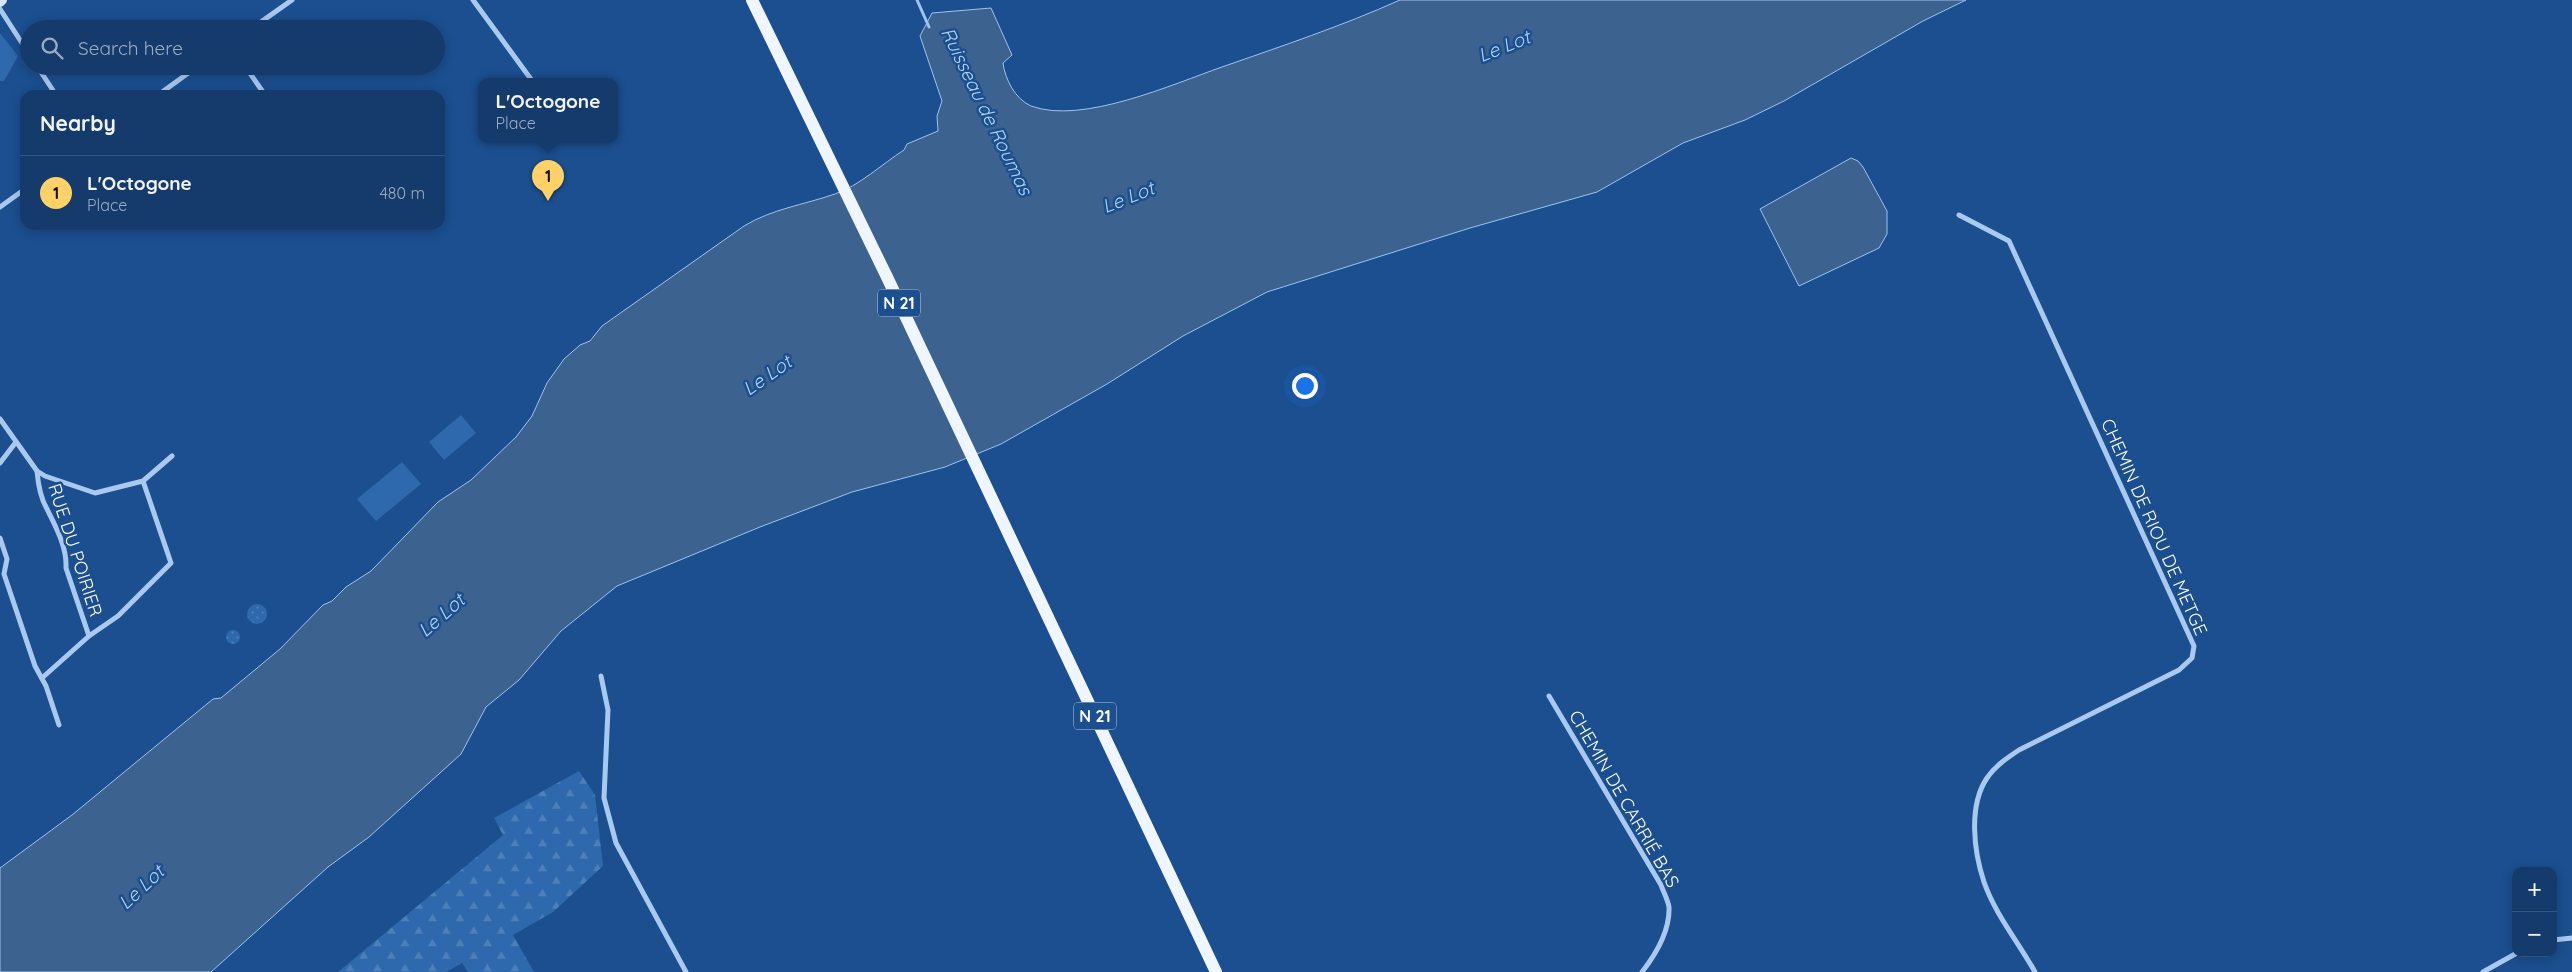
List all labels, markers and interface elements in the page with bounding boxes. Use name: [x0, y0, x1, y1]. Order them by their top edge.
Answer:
search box: [20, 20, 445, 75]
water label: Ruisseau de Roumas: [936, 23, 1038, 200]
water label: Le Lot: [1474, 24, 1536, 67]
icon: search: [38, 34, 66, 62]
text: Search here: [78, 36, 183, 60]
popup: [478, 78, 618, 143]
text: L'Octogone: [496, 89, 600, 113]
text: Nearby: [40, 110, 116, 136]
text: Place: [496, 113, 536, 133]
pin: 1: [532, 160, 564, 201]
text: L'Octogone: [87, 171, 192, 195]
water label: Le Lot: [1098, 175, 1160, 218]
text: 1: [53, 183, 59, 203]
text: 480 m: [379, 183, 425, 203]
text: Place: [87, 195, 127, 215]
road number: N 21: [878, 290, 920, 316]
water label: Le Lot: [738, 348, 798, 400]
your location: [1292, 373, 1318, 399]
street label: CHEMIN DE RIOU DE METGE: [2096, 415, 2213, 639]
street label: RUE DU POIRIER: [43, 480, 108, 619]
water label: Le Lot: [413, 587, 471, 642]
road number: N 21: [1074, 702, 1116, 729]
street label: CHEMIN DE CARRIÉ BAS: [1564, 706, 1685, 892]
water label: Le Lot: [113, 858, 171, 914]
map controls: [2512, 867, 2557, 957]
button: +: [2512, 867, 2557, 912]
button: −: [2512, 912, 2557, 957]

